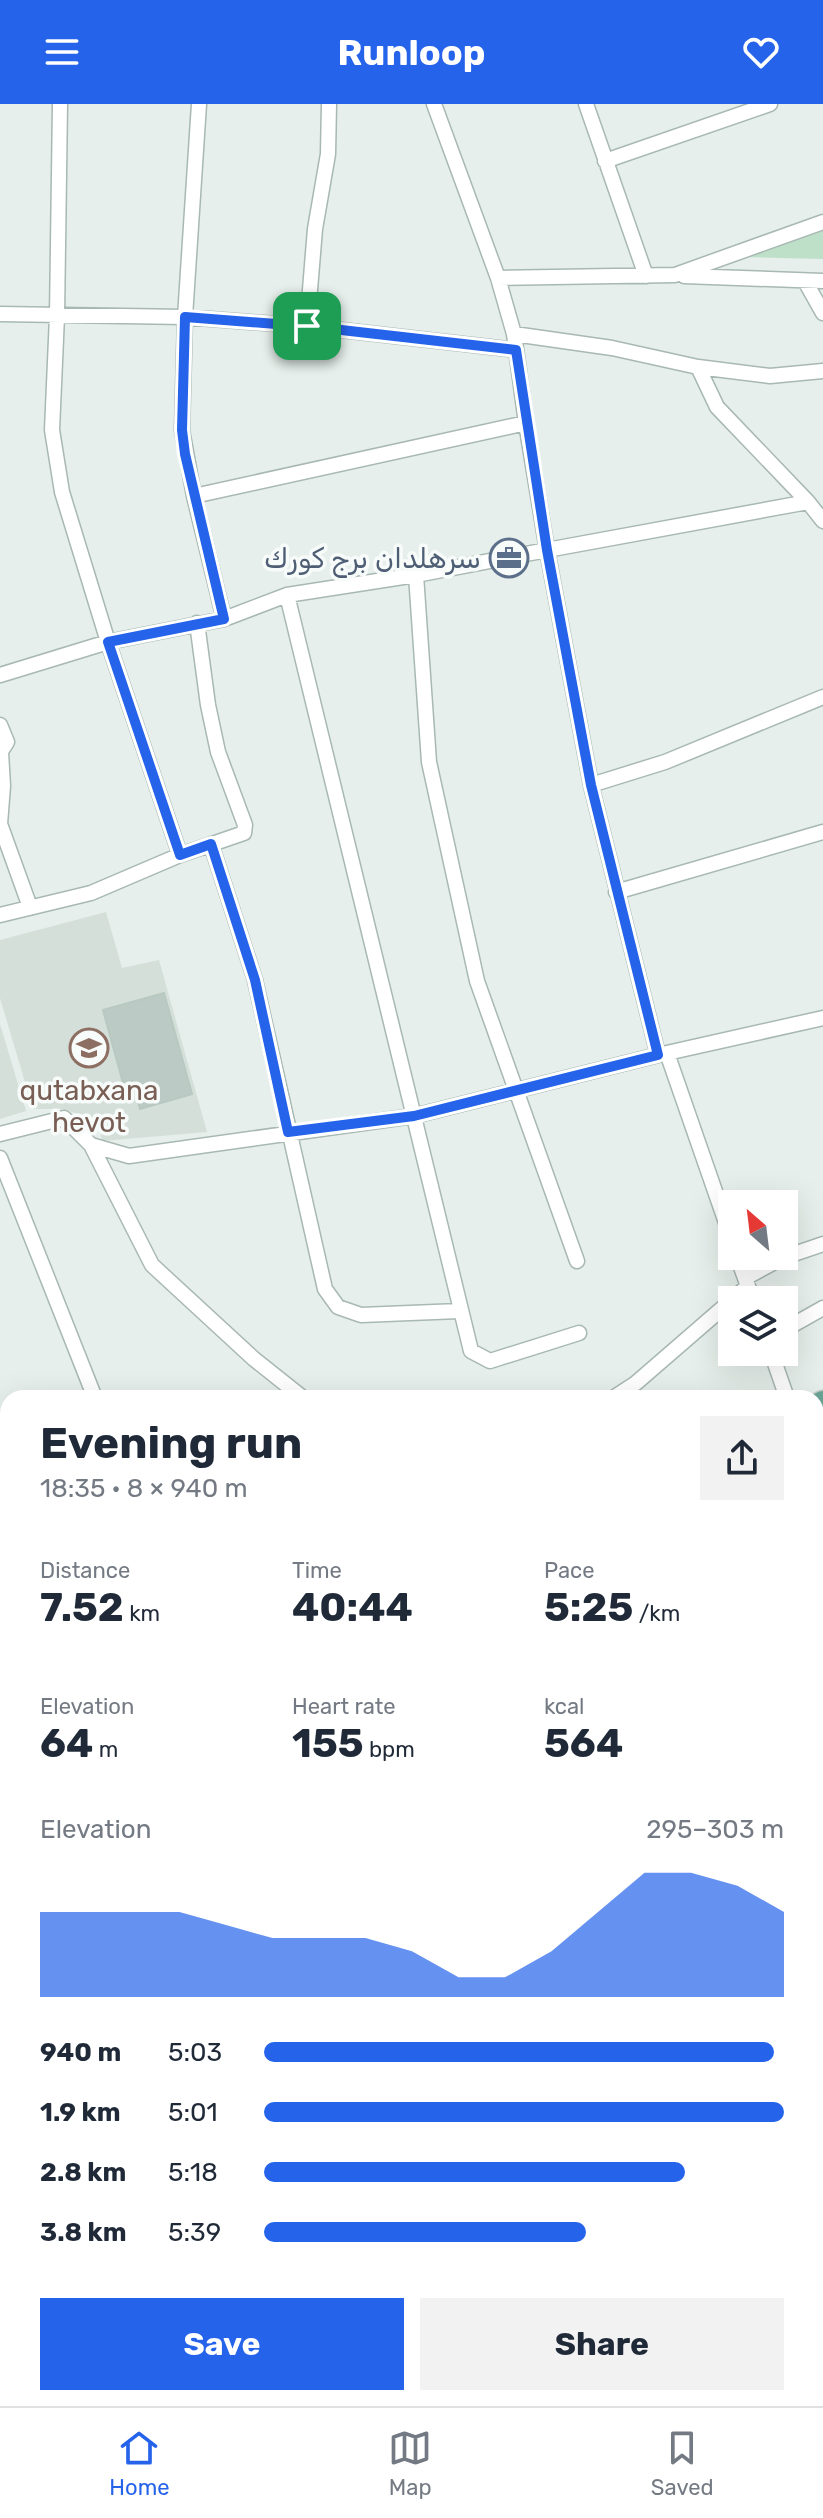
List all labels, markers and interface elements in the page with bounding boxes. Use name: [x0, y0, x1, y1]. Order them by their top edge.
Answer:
icon: menu: [40, 30, 84, 74]
icon: heart: [739, 30, 783, 74]
text: Runloop: [337, 31, 486, 74]
pin: [273, 292, 341, 360]
icon: arrive: [285, 304, 329, 348]
office icon: سرهلدان برج كورك: [488, 537, 530, 579]
place label: سرهلدان برج كورك: [264, 542, 481, 578]
school or university icon: qutabxana hevot: [68, 1027, 110, 1069]
place label: qutabxana hevot: [19, 1074, 159, 1139]
north arrow: [718, 1190, 798, 1270]
map controls: [718, 1190, 798, 1366]
button: layers: [718, 1286, 798, 1366]
button: share: [700, 1416, 784, 1500]
text: Evening run: [40, 1417, 302, 1469]
text: 18:35 · 8 × 940 m: [40, 1473, 248, 1504]
text: Distance: [40, 1557, 130, 1584]
text: Time: [292, 1557, 342, 1584]
text: Pace: [544, 1557, 595, 1584]
text: 7.52: [40, 1584, 124, 1631]
text: 40:44: [292, 1584, 413, 1631]
text: 5:25: [544, 1584, 633, 1631]
text: km: [124, 1600, 160, 1627]
text: /km: [633, 1600, 680, 1627]
text: Elevation: [40, 1693, 134, 1720]
text: Heart rate: [292, 1693, 396, 1720]
text: kcal: [544, 1693, 584, 1720]
text: 64: [40, 1720, 93, 1767]
text: 155: [292, 1720, 364, 1767]
text: 564: [544, 1720, 623, 1767]
text: m: [93, 1736, 118, 1763]
text: bpm: [364, 1736, 415, 1763]
text: Elevation: [40, 1814, 151, 1845]
text: 295–303 m: [646, 1814, 784, 1845]
text: 940 m: [40, 2037, 121, 2068]
text: 5:03: [168, 2037, 222, 2068]
text: 1.9 km: [40, 2097, 121, 2128]
text: 5:01: [168, 2097, 218, 2128]
text: 2.8 km: [40, 2157, 126, 2188]
text: 5:18: [168, 2157, 218, 2188]
text: 3.8 km: [40, 2217, 127, 2248]
text: 5:39: [168, 2217, 221, 2248]
button: Save: [40, 2298, 404, 2390]
button: Share: [420, 2298, 784, 2390]
tab: Home: [109, 2426, 170, 2501]
tab: Map: [388, 2426, 432, 2501]
tab: Saved: [651, 2426, 714, 2501]

